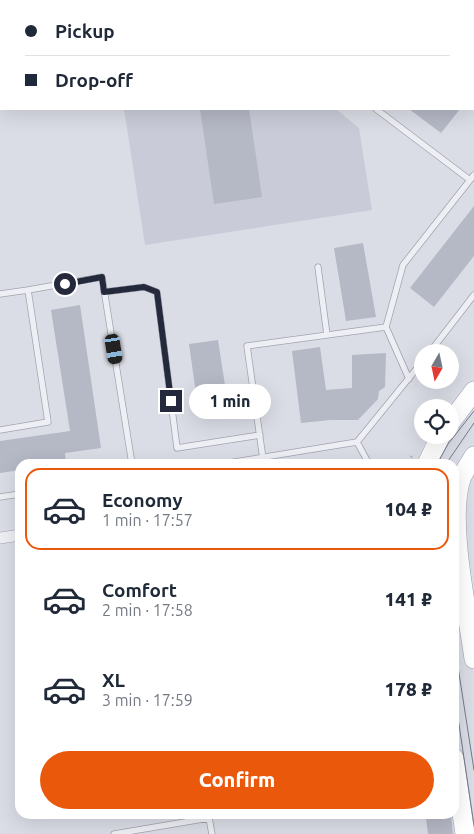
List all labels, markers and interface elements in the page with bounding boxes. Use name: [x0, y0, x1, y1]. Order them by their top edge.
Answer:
text: Pickup: [55, 20, 115, 42]
text: Drop-off: [55, 69, 133, 91]
route start: [54, 273, 76, 295]
car: [104, 333, 123, 365]
north arrow: [414, 344, 459, 389]
map controls: [414, 344, 459, 444]
callout: 1 min: [188, 384, 271, 418]
route end: [160, 390, 182, 412]
text: 1 min: [210, 392, 250, 410]
button: locate: [414, 399, 459, 444]
icon: car: [42, 487, 87, 532]
text: Economy: [102, 489, 183, 511]
text: 104 ₽: [385, 498, 432, 520]
text: 1 min · 17:57: [102, 511, 193, 529]
icon: car: [42, 577, 87, 622]
text: Comfort: [102, 579, 177, 601]
text: 141 ₽: [385, 588, 432, 610]
text: 2 min · 17:58: [102, 601, 193, 619]
icon: car: [42, 667, 87, 712]
text: XL: [102, 669, 125, 691]
text: 178 ₽: [385, 678, 432, 700]
text: 3 min · 17:59: [102, 691, 193, 709]
button: Confirm: [40, 751, 434, 809]

